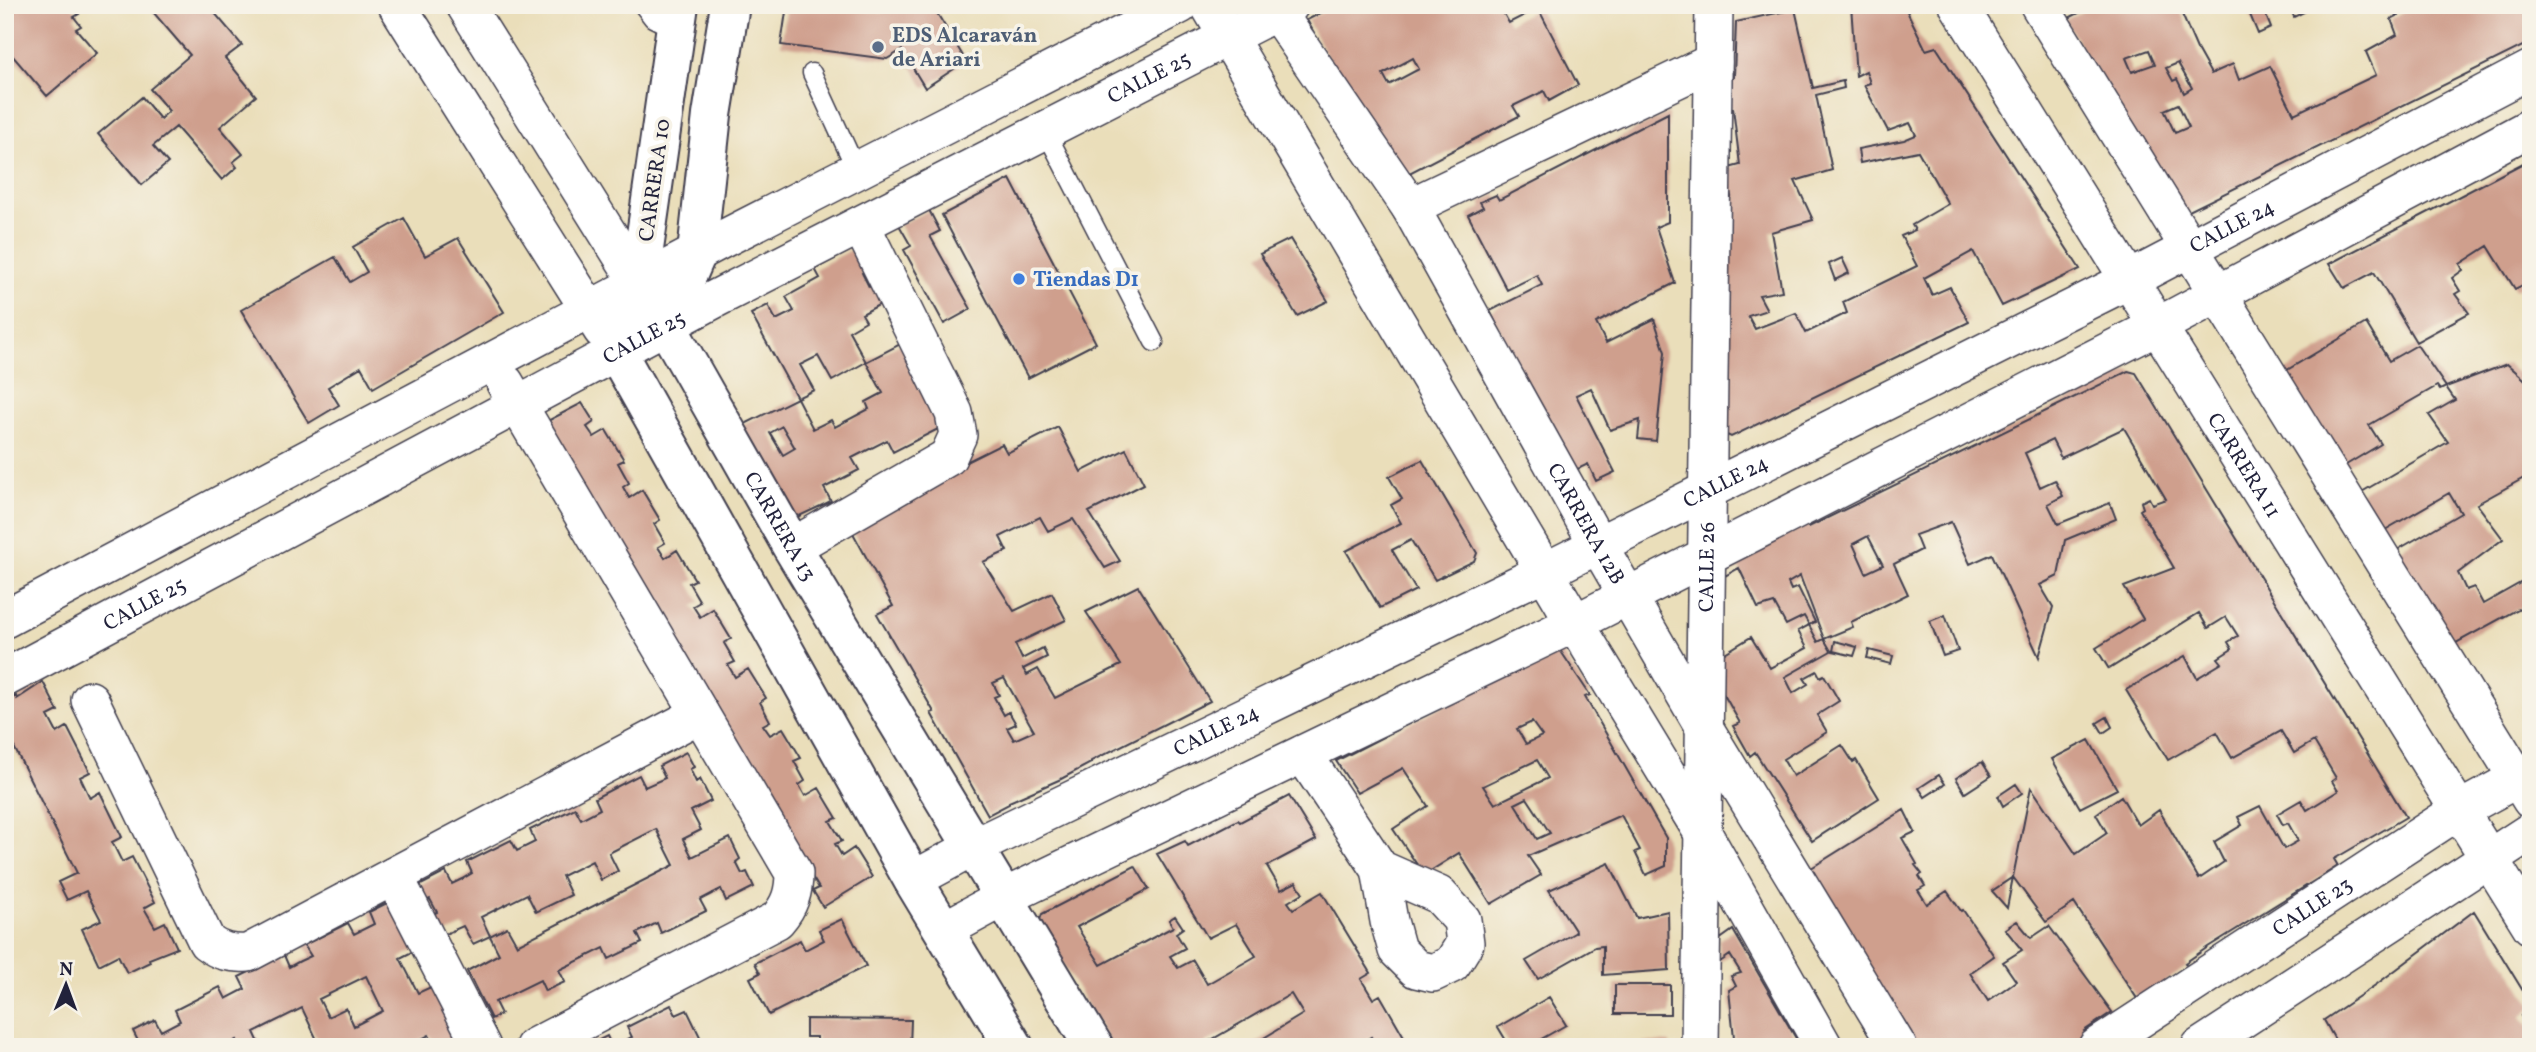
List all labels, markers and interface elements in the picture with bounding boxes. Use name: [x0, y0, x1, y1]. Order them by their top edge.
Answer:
place label: EDS Alcaraván de Ariari: [892, 22, 1038, 75]
marker: EDS Alcaraván de Ariari: [870, 39, 886, 55]
street label: CALLE 25: [1103, 45, 1196, 112]
street label: CARRERA 10: [633, 117, 678, 243]
street label: CALLE 24: [2185, 193, 2280, 262]
place label: Tiendas D1: [1033, 266, 1139, 295]
marker: Tiendas D1: [1011, 271, 1027, 287]
street label: CALLE 25: [598, 304, 691, 372]
street label: CARRERA 11: [2199, 408, 2287, 524]
street label: CALLE 24: [1679, 449, 1774, 516]
street label: CARRERA 12B: [1539, 458, 1631, 590]
street label: CARRERA 13: [736, 467, 822, 587]
street label: CALLE 26: [1693, 522, 1723, 612]
street label: CALLE 25: [99, 571, 192, 639]
street label: CALLE 24: [1169, 699, 1264, 765]
street label: CALLE 23: [2267, 871, 2358, 944]
north arrow: [32, 950, 102, 1020]
text: N: [59, 957, 74, 983]

